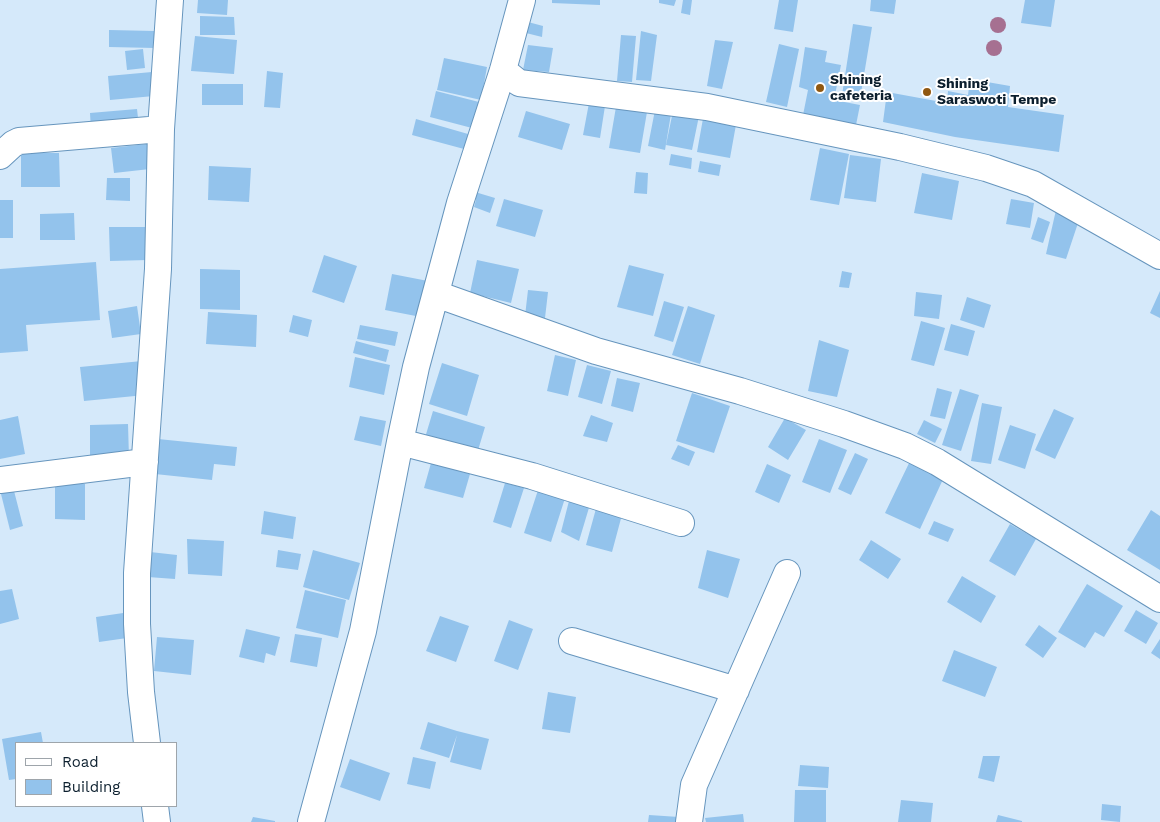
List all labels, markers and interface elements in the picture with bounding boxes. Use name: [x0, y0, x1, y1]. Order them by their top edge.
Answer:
place label: Shining cafeteria: [830, 72, 892, 104]
place label: Shining Saraswoti Tempe: [937, 76, 1056, 108]
marker: Shining cafeteria: [814, 82, 826, 94]
marker: Shining Saraswoti Tempe: [921, 86, 933, 98]
legend: [15, 742, 178, 807]
text: Road: [62, 753, 99, 771]
text: Building: [62, 778, 120, 796]

